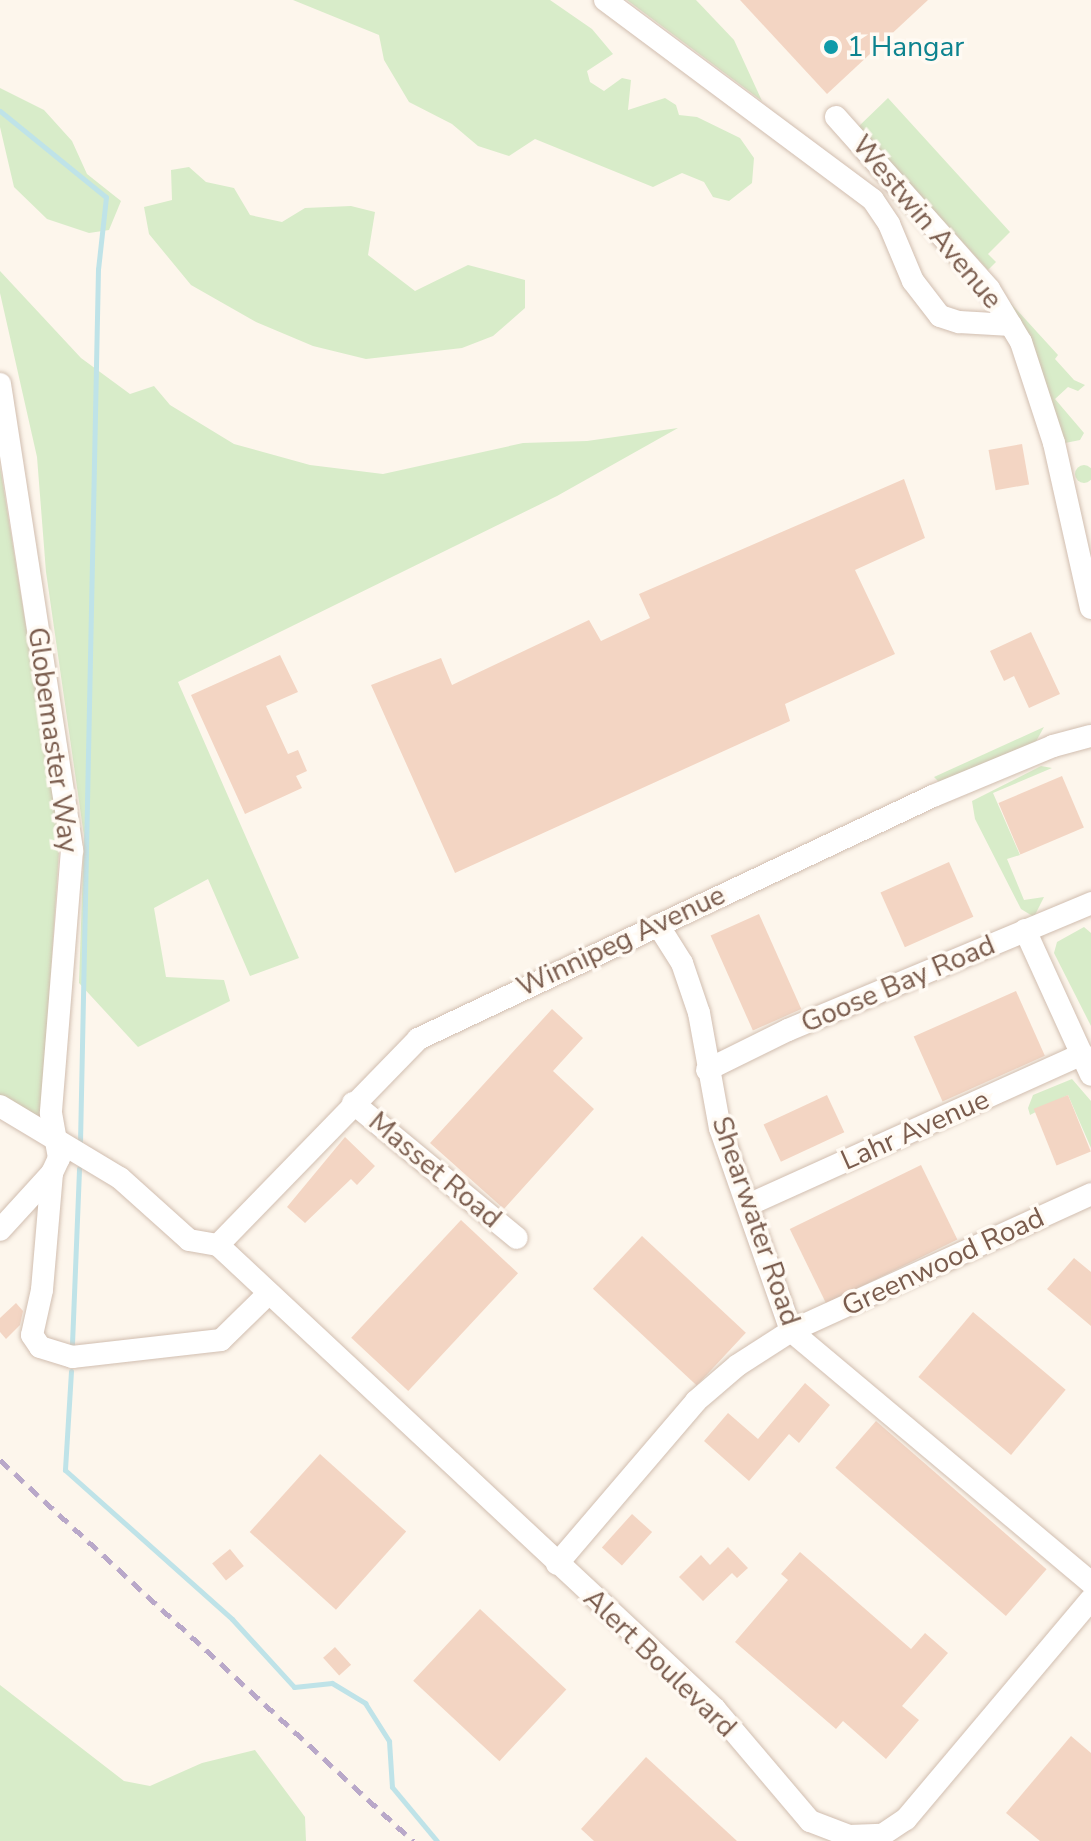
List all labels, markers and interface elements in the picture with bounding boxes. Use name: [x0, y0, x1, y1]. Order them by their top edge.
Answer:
place label: 1 Hangar: [847, 30, 964, 64]
marker: 1 Hangar: [822, 38, 840, 56]
street label: Westwin Avenue: [845, 129, 1009, 315]
street label: Globemaster Way: [21, 625, 85, 855]
street label: Winnipeg Avenue: [512, 878, 730, 1004]
street label: Goose Bay Road: [796, 928, 1000, 1040]
street label: Lahr Avenue: [836, 1082, 994, 1178]
street label: Masset Road: [362, 1105, 508, 1235]
street label: Shearwater Road: [705, 1112, 807, 1330]
street label: Greenwood Road: [837, 1201, 1049, 1323]
street label: Alert Boulevard: [577, 1582, 743, 1744]

